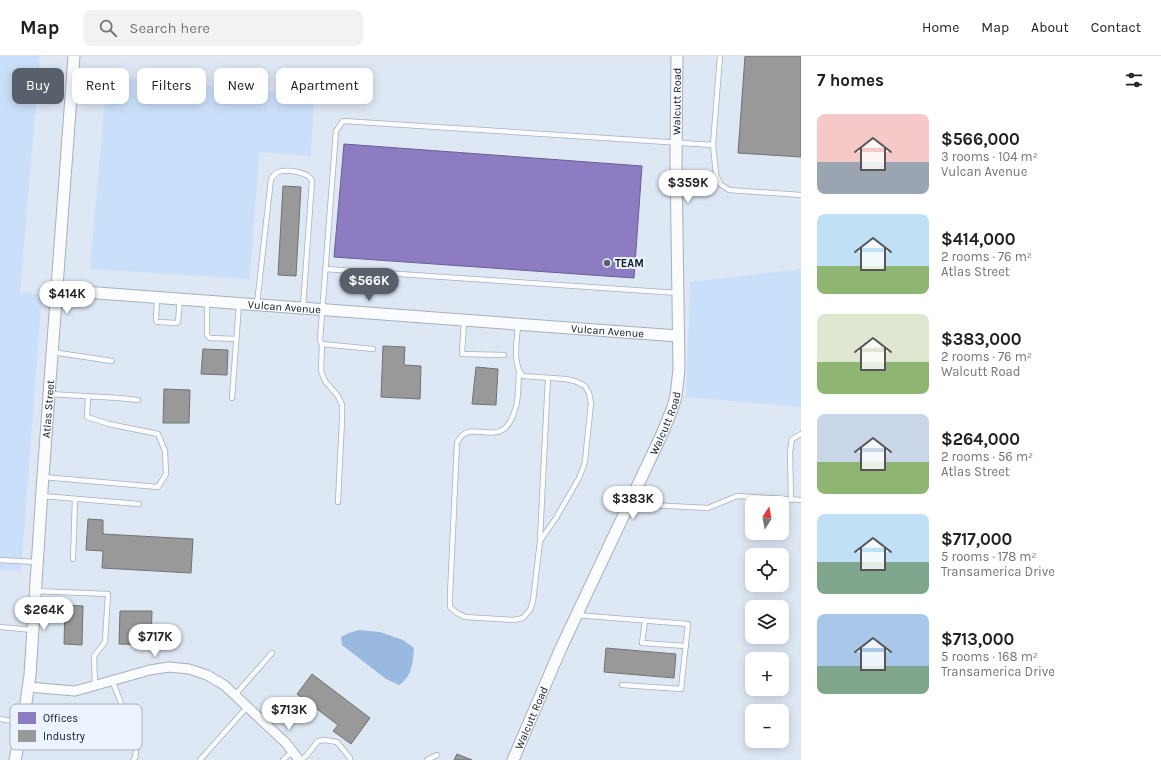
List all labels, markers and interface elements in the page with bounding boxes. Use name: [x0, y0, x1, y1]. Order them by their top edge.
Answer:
search box: [83, 10, 363, 46]
text: Map: [20, 17, 59, 39]
icon: search: [97, 17, 119, 39]
text: Search here: [129, 19, 210, 37]
text: Home: [922, 19, 959, 36]
text: Map: [981, 19, 1009, 36]
text: About: [1031, 19, 1069, 36]
text: Contact: [1091, 19, 1141, 36]
chip: Buy: [12, 68, 64, 104]
chip: Rent: [72, 68, 129, 104]
chip: Filters: [137, 68, 206, 104]
chip: New: [214, 68, 268, 104]
chip: Apartment: [276, 68, 373, 104]
street label: Walcutt Road: [670, 68, 684, 135]
icon: filters: [1123, 69, 1145, 91]
text: 7 homes: [817, 70, 884, 90]
text: $566,000: [941, 129, 1020, 149]
icon: home: [849, 130, 897, 178]
text: 3 rooms · 104 m²: [941, 149, 1038, 164]
text: Vulcan Avenue: [941, 164, 1027, 179]
pin: $359K: [660, 170, 716, 204]
text: $359K: [667, 175, 709, 190]
text: $414,000: [941, 229, 1016, 249]
icon: home: [849, 230, 897, 278]
text: 2 rooms · 76 m²: [941, 249, 1032, 264]
place label: TEAM: [615, 257, 644, 270]
marker: TEAM: [602, 258, 612, 268]
text: Atlas Street: [941, 264, 1010, 279]
pin: $566K: [341, 268, 397, 302]
text: $566K: [349, 273, 389, 288]
pin: $414K: [39, 281, 95, 315]
text: $414K: [48, 286, 86, 301]
street label: Vulcan Avenue: [247, 298, 322, 317]
street label: Vulcan Avenue: [570, 322, 645, 340]
text: $383,000: [941, 329, 1021, 349]
icon: home: [849, 330, 897, 378]
text: 2 rooms · 76 m²: [941, 349, 1032, 364]
text: Walcutt Road: [941, 364, 1020, 379]
street label: Atlas Street: [40, 379, 57, 439]
street label: Walcutt Road: [647, 391, 683, 457]
text: $264,000: [941, 429, 1020, 449]
icon: home: [849, 430, 897, 478]
text: 2 rooms · 56 m²: [941, 449, 1033, 464]
text: Atlas Street: [941, 464, 1010, 479]
pin: $383K: [605, 486, 661, 520]
text: $383K: [612, 491, 654, 506]
north arrow: [745, 496, 789, 540]
map controls: [745, 496, 789, 748]
text: $717,000: [941, 529, 1012, 549]
icon: home: [849, 530, 897, 578]
button: locate: [745, 548, 789, 592]
text: 5 rooms · 178 m²: [941, 549, 1037, 564]
text: Transamerica Drive: [941, 564, 1055, 579]
pin: $264K: [16, 597, 72, 631]
button: layers: [745, 600, 789, 644]
text: $264K: [24, 602, 64, 617]
pin: $717K: [127, 624, 183, 658]
text: $717K: [137, 629, 173, 644]
text: $713,000: [941, 629, 1014, 649]
icon: home: [849, 630, 897, 678]
text: 5 rooms · 168 m²: [941, 649, 1038, 664]
button: +: [745, 652, 789, 696]
text: Transamerica Drive: [941, 664, 1055, 679]
street label: Walcutt Road: [512, 684, 551, 751]
pin: $713K: [261, 697, 317, 731]
text: $713K: [271, 702, 307, 717]
legend: [10, 704, 142, 750]
button: −: [745, 704, 789, 748]
text: Offices: [43, 712, 78, 725]
text: Industry: [43, 730, 85, 743]

